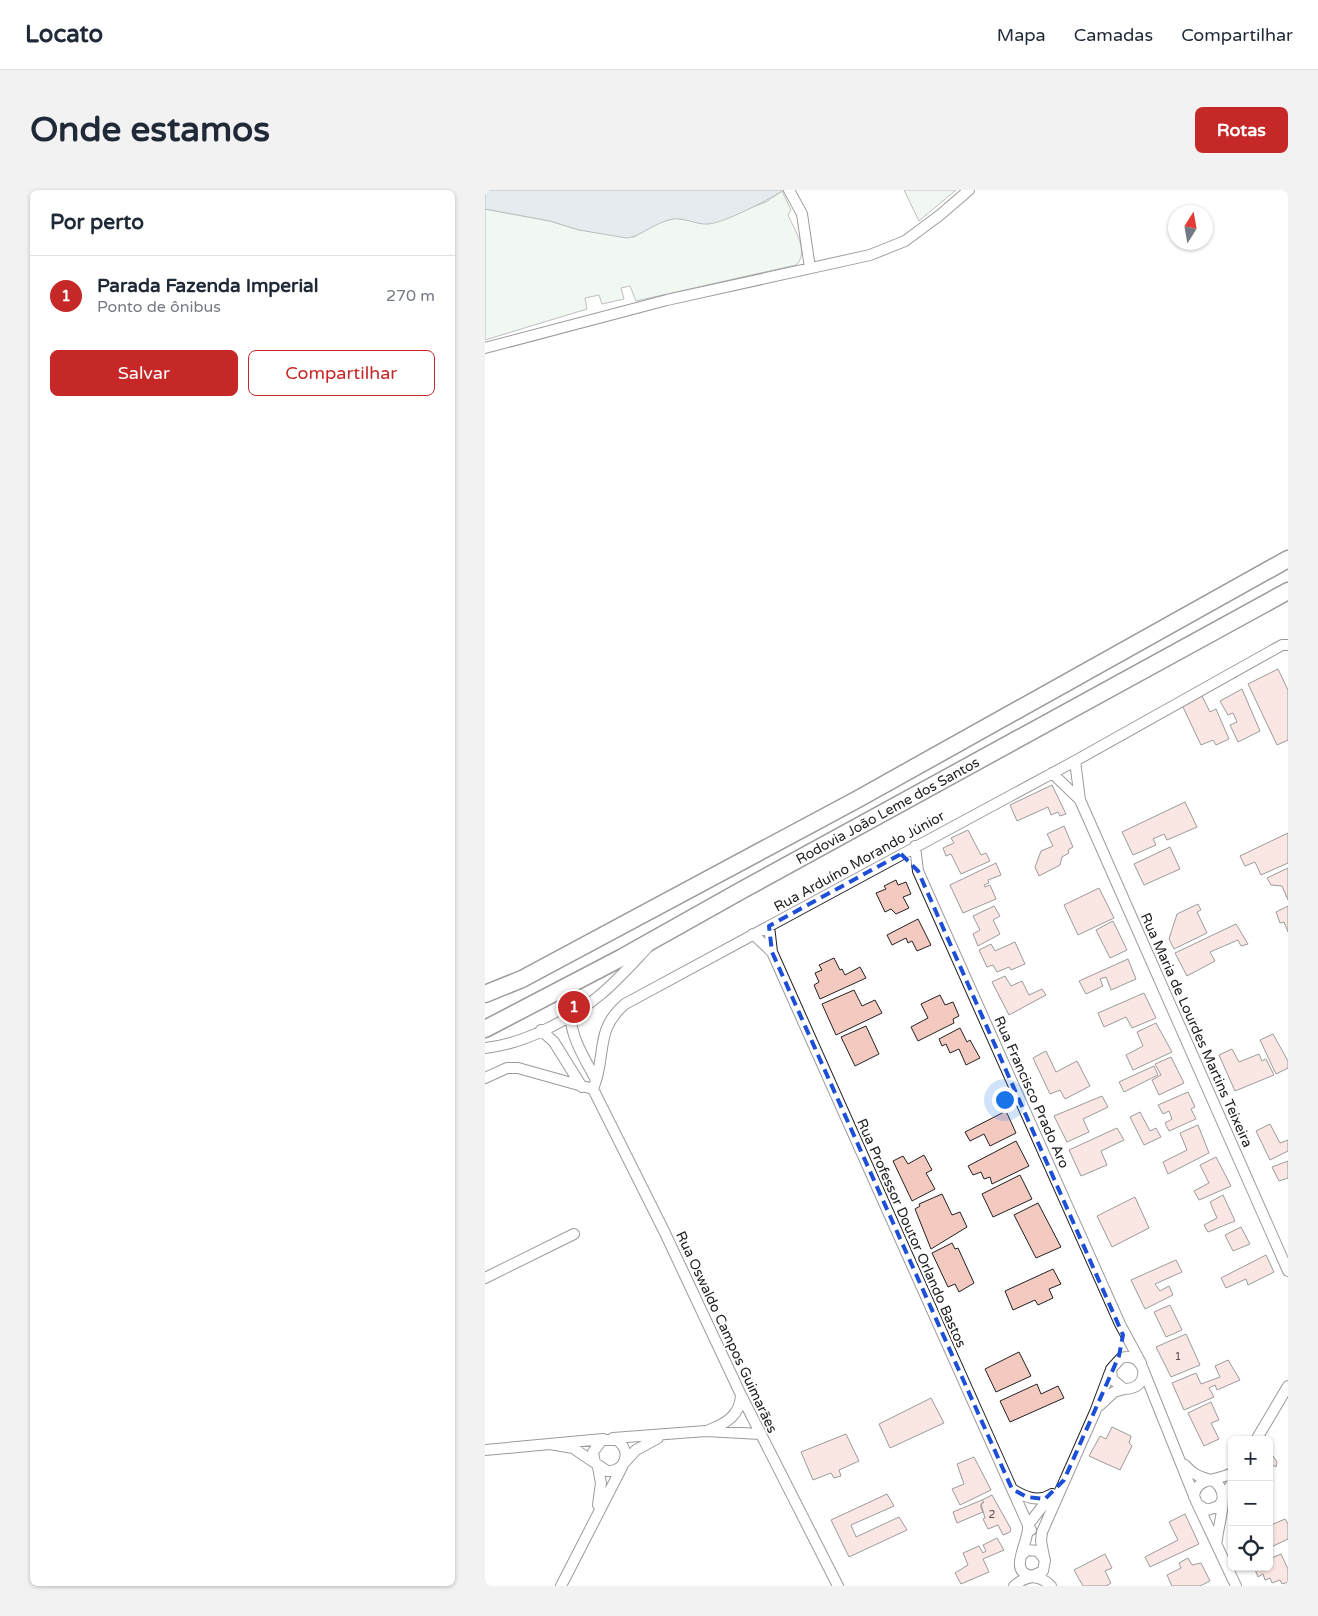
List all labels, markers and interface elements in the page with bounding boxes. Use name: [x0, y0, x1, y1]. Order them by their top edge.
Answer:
text: Locato: [25, 20, 103, 49]
text: Mapa: [997, 24, 1046, 46]
text: Camadas: [1074, 24, 1153, 46]
text: Compartilhar: [1181, 24, 1293, 46]
button: Rotas: [1195, 107, 1288, 153]
text: Onde estamos: [30, 109, 270, 151]
north arrow: [1168, 205, 1213, 250]
text: Por perto: [50, 210, 144, 235]
text: Parada Fazenda Imperial: [97, 275, 319, 297]
text: 1: [61, 286, 71, 306]
text: 270 m: [386, 286, 435, 306]
text: Ponto de ônibus: [97, 297, 221, 317]
button: Salvar: [50, 350, 238, 396]
button: Compartilhar: [248, 350, 435, 396]
street label: Rodovia João Leme dos Santos: [793, 754, 983, 868]
street label: Rua Arduíno Morando Júnior: [771, 807, 948, 916]
street label: Rua Maria de Lourdes Martins Teixeira: [1137, 910, 1256, 1150]
pin: 1: [558, 988, 590, 1026]
street label: Rua Francisco Prado Aro: [990, 1014, 1073, 1171]
your location: [992, 1087, 1018, 1113]
street label: Rua Professor Doutor Orlando Bastos: [853, 1116, 970, 1351]
street label: Rua Oswaldo Campos Guimarães: [672, 1229, 781, 1436]
house number: 1: [1175, 1350, 1181, 1363]
map controls: [1228, 1436, 1273, 1571]
button: +: [1228, 1436, 1273, 1481]
button: −: [1228, 1481, 1273, 1526]
house number: 2: [989, 1508, 996, 1521]
button: locate: [1228, 1526, 1273, 1571]

